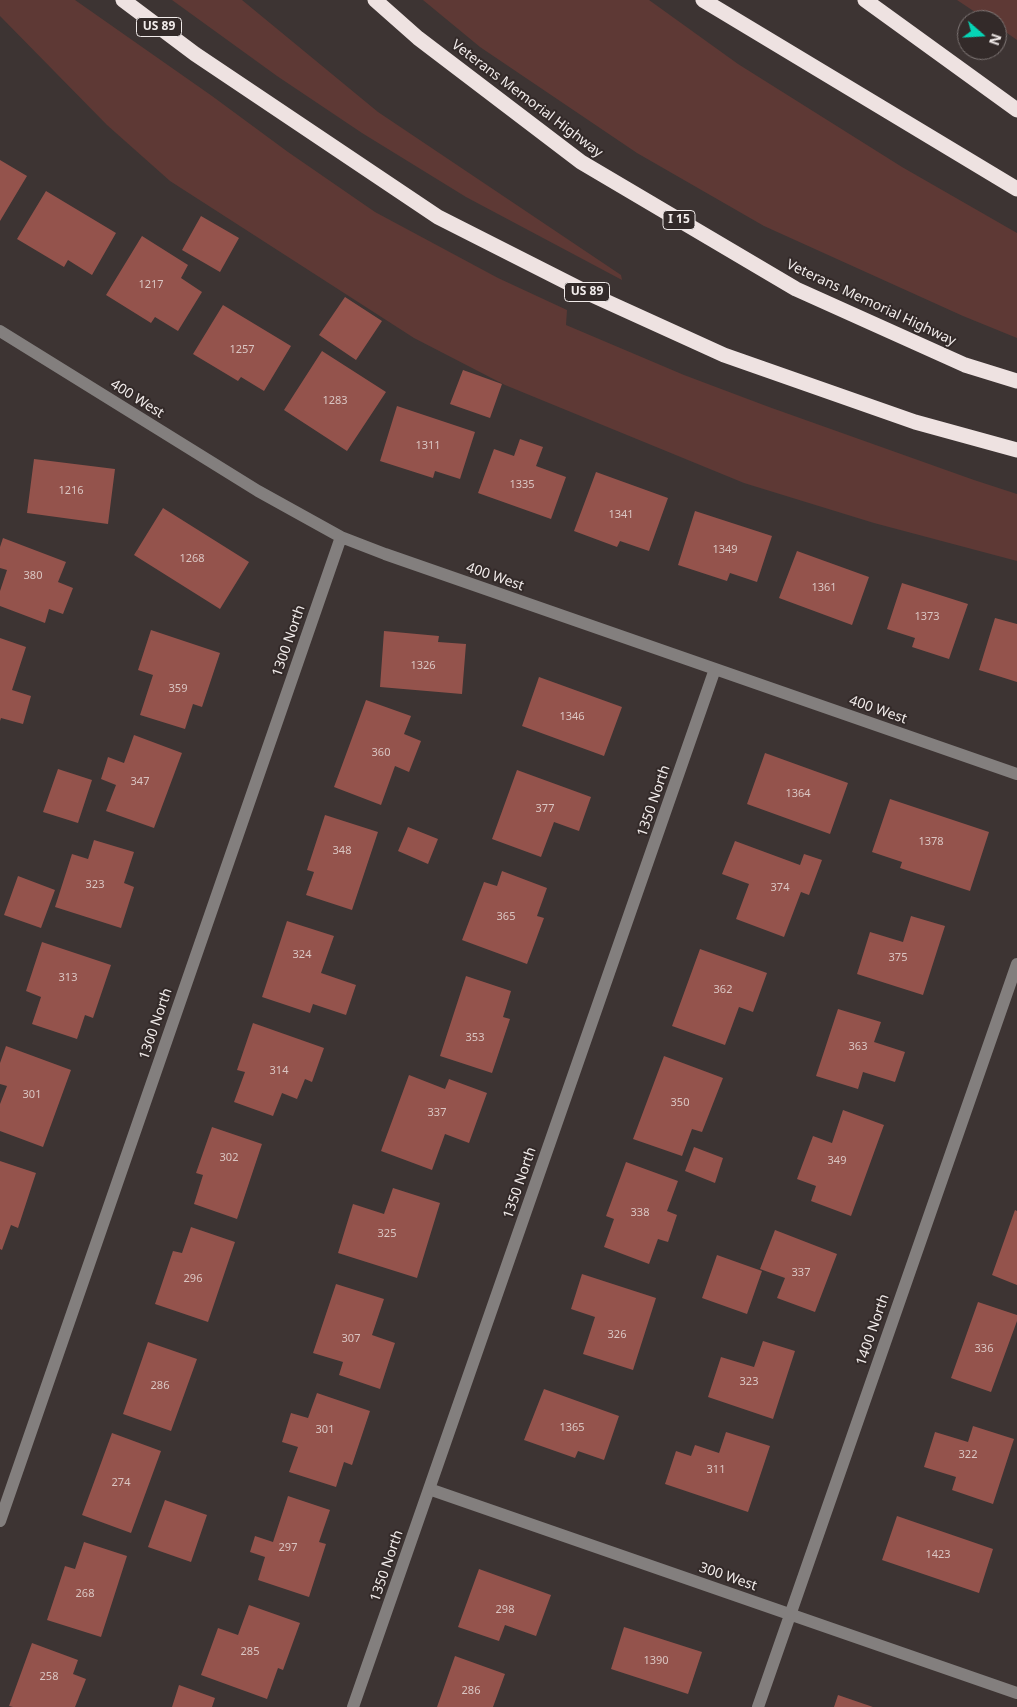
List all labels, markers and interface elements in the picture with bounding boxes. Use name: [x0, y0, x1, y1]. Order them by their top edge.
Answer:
north arrow: [957, 10, 1007, 60]
road number: US 89: [136, 18, 182, 36]
text: N: [985, 31, 1007, 48]
street label: Veterans Memorial Highway: [448, 37, 606, 161]
road number: I 15: [663, 210, 695, 230]
street label: Veterans Memorial Highway: [784, 256, 958, 350]
house number: 1217: [138, 278, 164, 292]
road number: US 89: [564, 282, 610, 302]
house number: 1257: [229, 343, 255, 357]
street label: 400 West: [107, 376, 167, 422]
house number: 1283: [322, 394, 348, 408]
house number: 1311: [415, 439, 441, 453]
house number: 1335: [509, 478, 535, 492]
house number: 1216: [58, 484, 84, 498]
house number: 1341: [608, 508, 634, 522]
house number: 1349: [712, 543, 738, 557]
house number: 1268: [179, 552, 205, 566]
street label: 400 West: [464, 559, 526, 595]
house number: 380: [24, 569, 42, 583]
house number: 1361: [811, 581, 837, 595]
street label: 1300 North: [269, 603, 309, 679]
house number: 1373: [914, 610, 940, 624]
house number: 1326: [410, 659, 436, 673]
house number: 359: [169, 682, 187, 696]
street label: 400 West: [847, 692, 909, 728]
house number: 1346: [559, 710, 585, 724]
house number: 360: [372, 746, 390, 760]
street label: 1350 North: [634, 763, 674, 839]
house number: 347: [131, 775, 149, 789]
house number: 1364: [785, 787, 811, 801]
house number: 377: [536, 802, 554, 816]
house number: 1378: [918, 835, 944, 849]
house number: 348: [333, 844, 351, 858]
house number: 323: [86, 878, 104, 892]
house number: 374: [771, 881, 789, 895]
house number: 365: [497, 910, 515, 924]
house number: 324: [293, 948, 311, 962]
house number: 375: [889, 951, 907, 965]
house number: 313: [59, 971, 77, 985]
house number: 362: [714, 983, 732, 997]
street label: 1300 North: [136, 986, 176, 1062]
house number: 353: [466, 1031, 484, 1045]
house number: 363: [849, 1040, 867, 1054]
house number: 314: [270, 1064, 288, 1078]
house number: 301: [23, 1088, 41, 1102]
house number: 350: [671, 1096, 689, 1110]
house number: 337: [428, 1106, 446, 1120]
street label: 1350 North: [500, 1145, 540, 1221]
house number: 302: [220, 1151, 238, 1165]
house number: 349: [828, 1154, 846, 1168]
house number: 338: [631, 1206, 649, 1220]
house number: 325: [378, 1227, 396, 1241]
house number: 337: [792, 1266, 810, 1280]
house number: 296: [184, 1272, 202, 1286]
street label: 1400 North: [853, 1292, 893, 1368]
house number: 326: [608, 1328, 626, 1342]
house number: 307: [342, 1332, 360, 1346]
house number: 336: [975, 1342, 993, 1356]
house number: 323: [740, 1375, 758, 1389]
house number: 286: [151, 1379, 169, 1393]
house number: 1365: [559, 1421, 585, 1435]
house number: 301: [316, 1423, 334, 1437]
house number: 322: [959, 1448, 977, 1462]
house number: 311: [707, 1463, 725, 1477]
house number: 274: [112, 1476, 130, 1490]
street label: 1350 North: [367, 1528, 407, 1604]
house number: 297: [279, 1541, 297, 1555]
house number: 1423: [925, 1548, 951, 1562]
street label: 300 West: [697, 1559, 759, 1595]
house number: 268: [76, 1587, 94, 1601]
house number: 298: [496, 1603, 514, 1617]
house number: 285: [241, 1645, 259, 1659]
house number: 1390: [643, 1654, 669, 1668]
house number: 258: [40, 1670, 58, 1684]
house number: 286: [462, 1684, 480, 1698]

